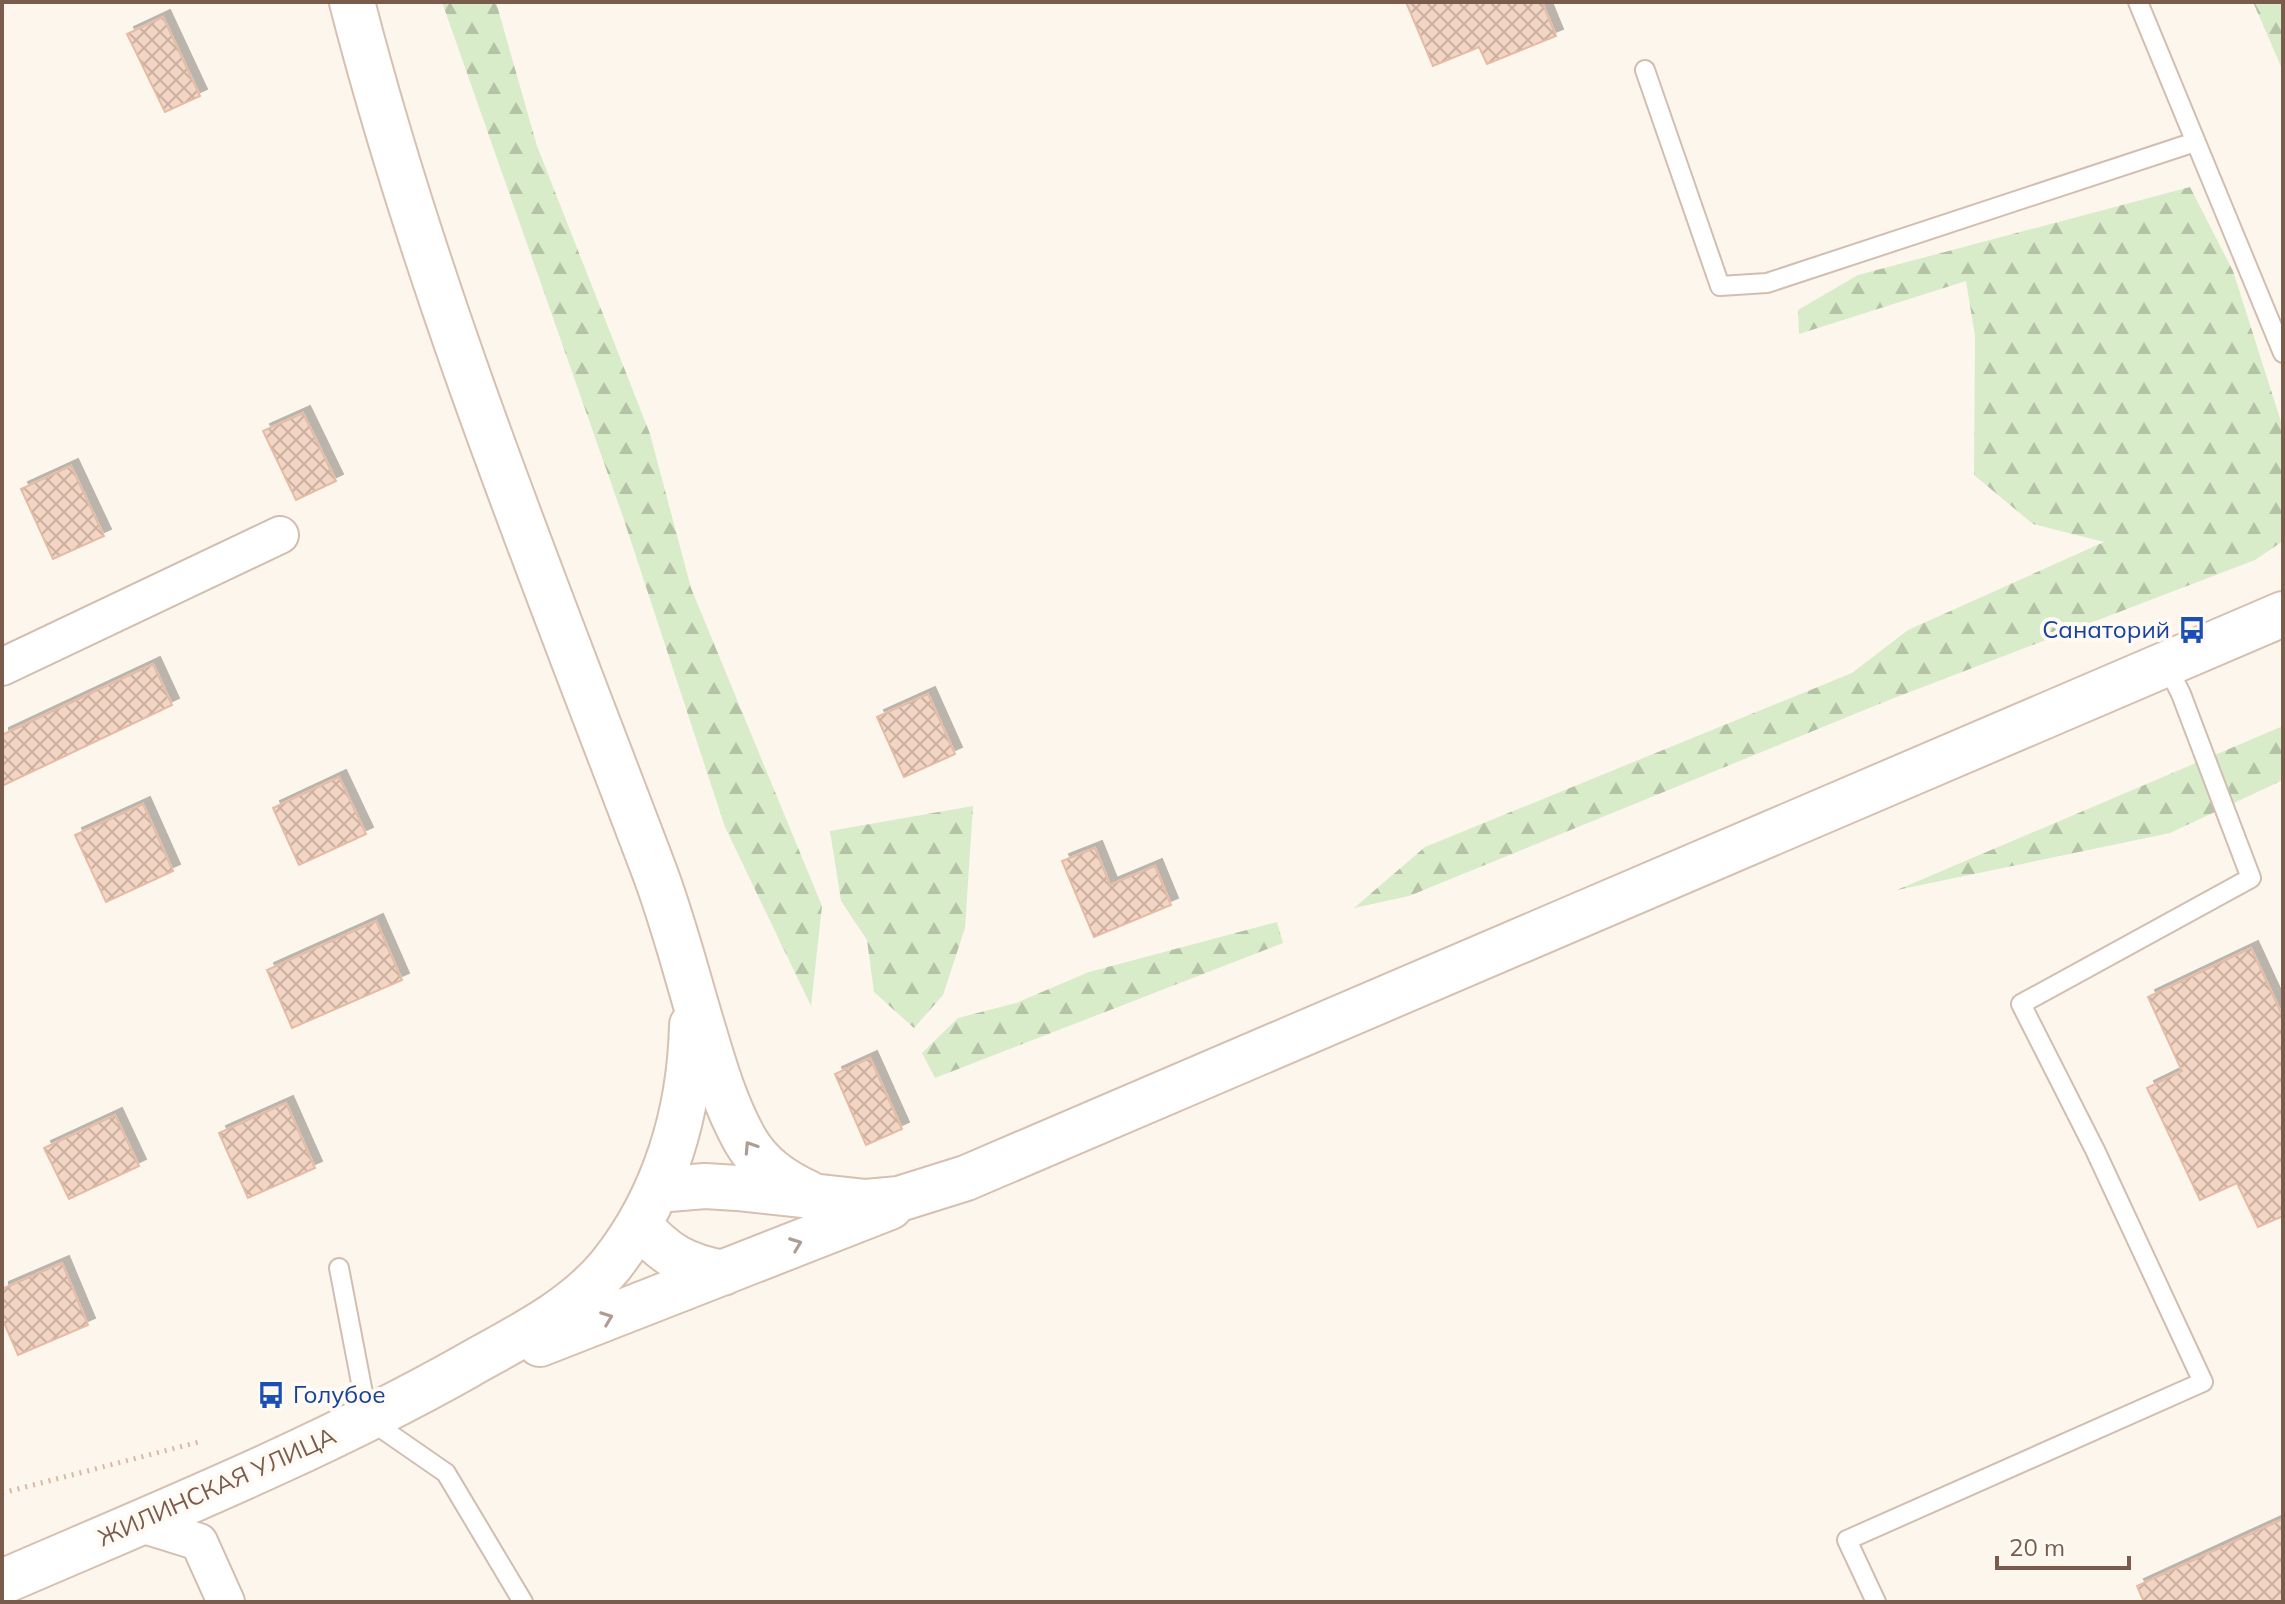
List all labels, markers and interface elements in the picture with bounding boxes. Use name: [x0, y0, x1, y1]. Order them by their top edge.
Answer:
place label: Санаторий: [2042, 614, 2170, 644]
bus stop icon: Санаторий: [2177, 615, 2207, 645]
one-way arrow: [745, 1141, 760, 1155]
one-way arrow: [788, 1237, 802, 1254]
one-way arrow: [599, 1311, 613, 1328]
place label: Голубое: [293, 1379, 385, 1409]
bus stop icon: Голубое: [256, 1380, 286, 1410]
street label: ЖИЛИНСКАЯ УЛИЦА: [93, 1420, 341, 1552]
scale bar: [1997, 1520, 2129, 1570]
text: 20 m: [2009, 1532, 2065, 1562]

